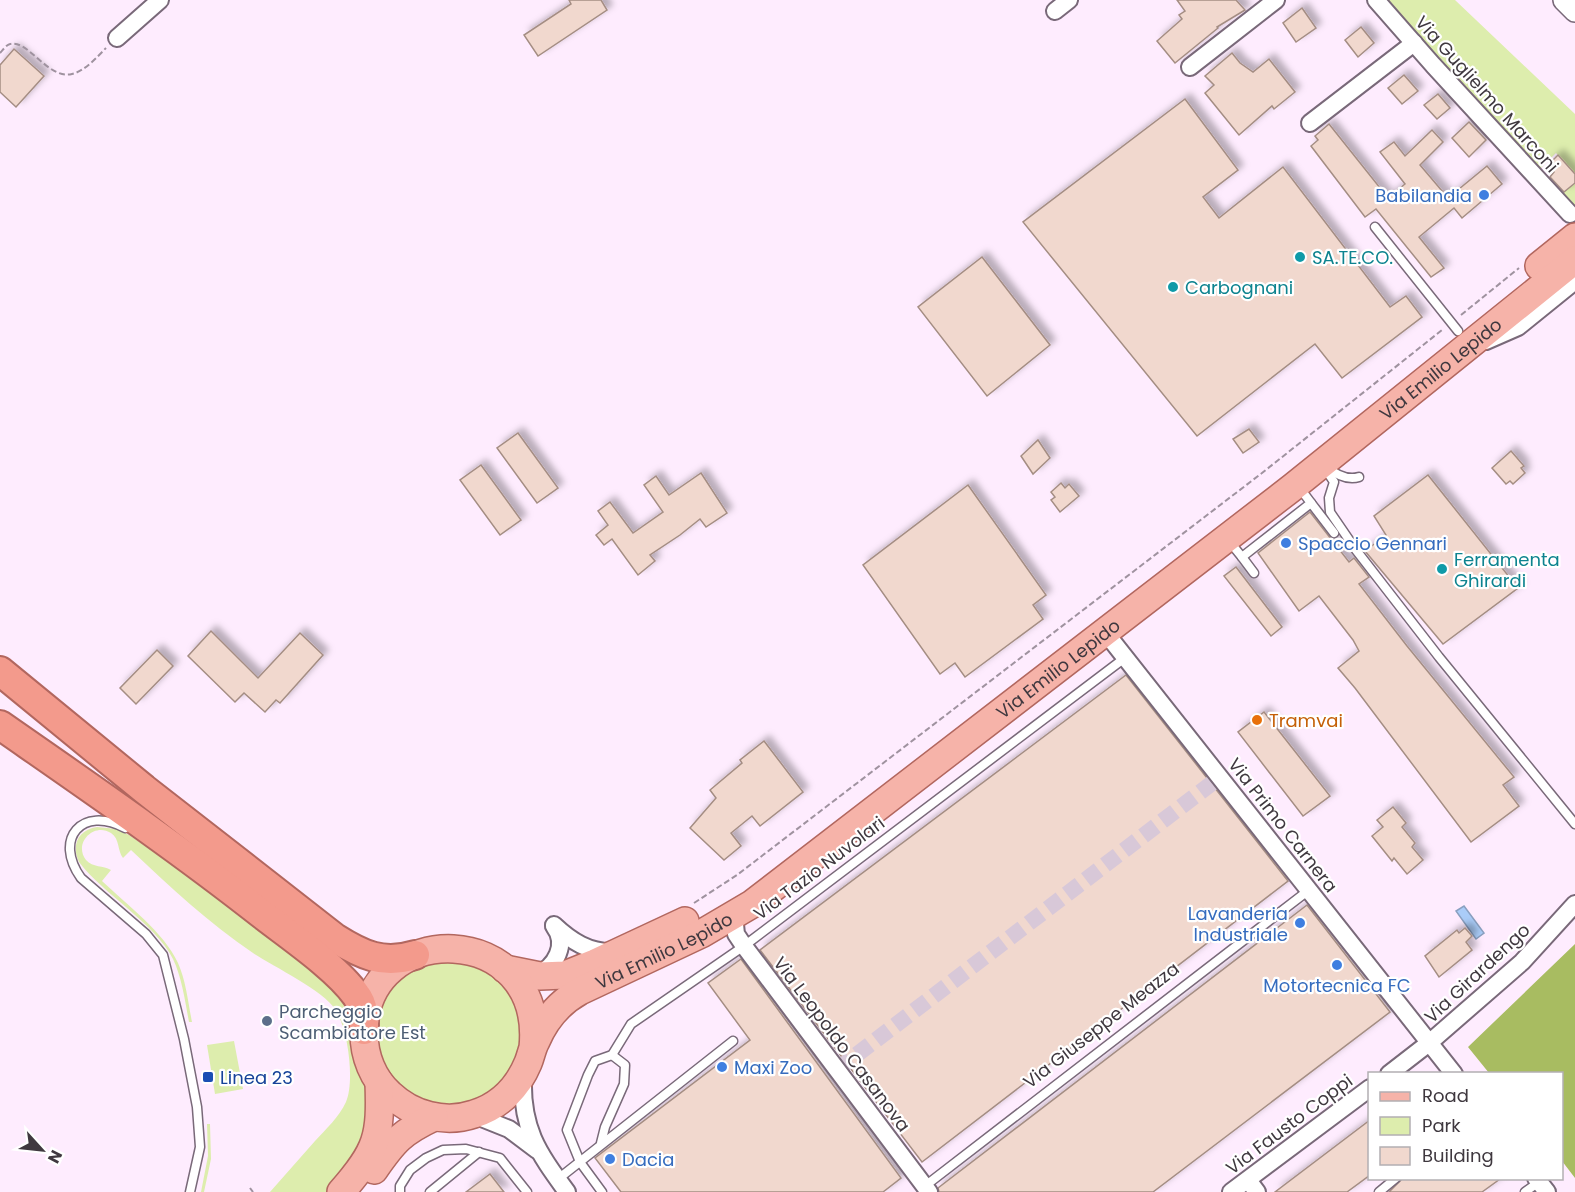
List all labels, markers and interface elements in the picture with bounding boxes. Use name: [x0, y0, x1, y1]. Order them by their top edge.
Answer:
street label: Via Guglielmo Marconi: [1410, 10, 1564, 178]
place label: Babilandia: [1375, 183, 1472, 208]
marker: Babilandia: [1477, 188, 1491, 202]
place label: SA.TE.CO.: [1312, 245, 1393, 270]
marker: SA.TE.CO.: [1293, 250, 1307, 264]
place label: Carbognani: [1185, 275, 1293, 300]
marker: Carbognani: [1166, 280, 1180, 294]
street label: Via Emilio Lepido: [1374, 312, 1507, 425]
place label: Spaccio Gennari: [1298, 531, 1447, 556]
marker: Spaccio Gennari: [1279, 536, 1293, 550]
place label: Ferramenta Ghirardi: [1454, 547, 1560, 593]
marker: Ferramenta Ghirardi: [1435, 562, 1449, 576]
street label: Via Emilio Lepido: [991, 613, 1125, 724]
place label: Tramvai: [1269, 708, 1343, 733]
marker: Tramvai: [1250, 713, 1264, 727]
street label: Via Primo Carnera: [1223, 753, 1343, 897]
street label: Via Tazio Nuvolari: [748, 810, 890, 926]
place label: Lavanderia Industriale: [1188, 901, 1288, 947]
street label: Via Emilio Lepido: [591, 906, 737, 995]
marker: Lavanderia Industriale: [1293, 916, 1307, 930]
street label: Via Girardengo: [1419, 917, 1535, 1029]
street label: Via Leopoldo Casanova: [768, 951, 916, 1137]
street label: Via Giuseppe Meazza: [1018, 956, 1184, 1094]
marker: Motortecnica FC: [1330, 958, 1344, 972]
place label: Motortecnica FC: [1263, 973, 1411, 998]
place label: Parcheggio Scambiatore Est: [279, 999, 426, 1045]
marker: Parcheggio Scambiatore Est: [260, 1014, 274, 1028]
place label: Maxi Zoo: [734, 1055, 812, 1080]
marker: Maxi Zoo: [715, 1060, 729, 1074]
place label: Linea 23: [220, 1065, 293, 1090]
street label: Via Fausto Coppi: [1220, 1068, 1358, 1180]
marker: Linea 23: [201, 1070, 215, 1084]
legend: [1368, 1072, 1563, 1180]
text: Road: [1422, 1083, 1469, 1108]
text: Park: [1422, 1113, 1461, 1138]
north arrow: [12, 1120, 72, 1180]
text: Building: [1422, 1143, 1494, 1168]
text: N: [42, 1146, 68, 1167]
place label: Dacia: [622, 1147, 674, 1172]
marker: Dacia: [603, 1152, 617, 1166]

